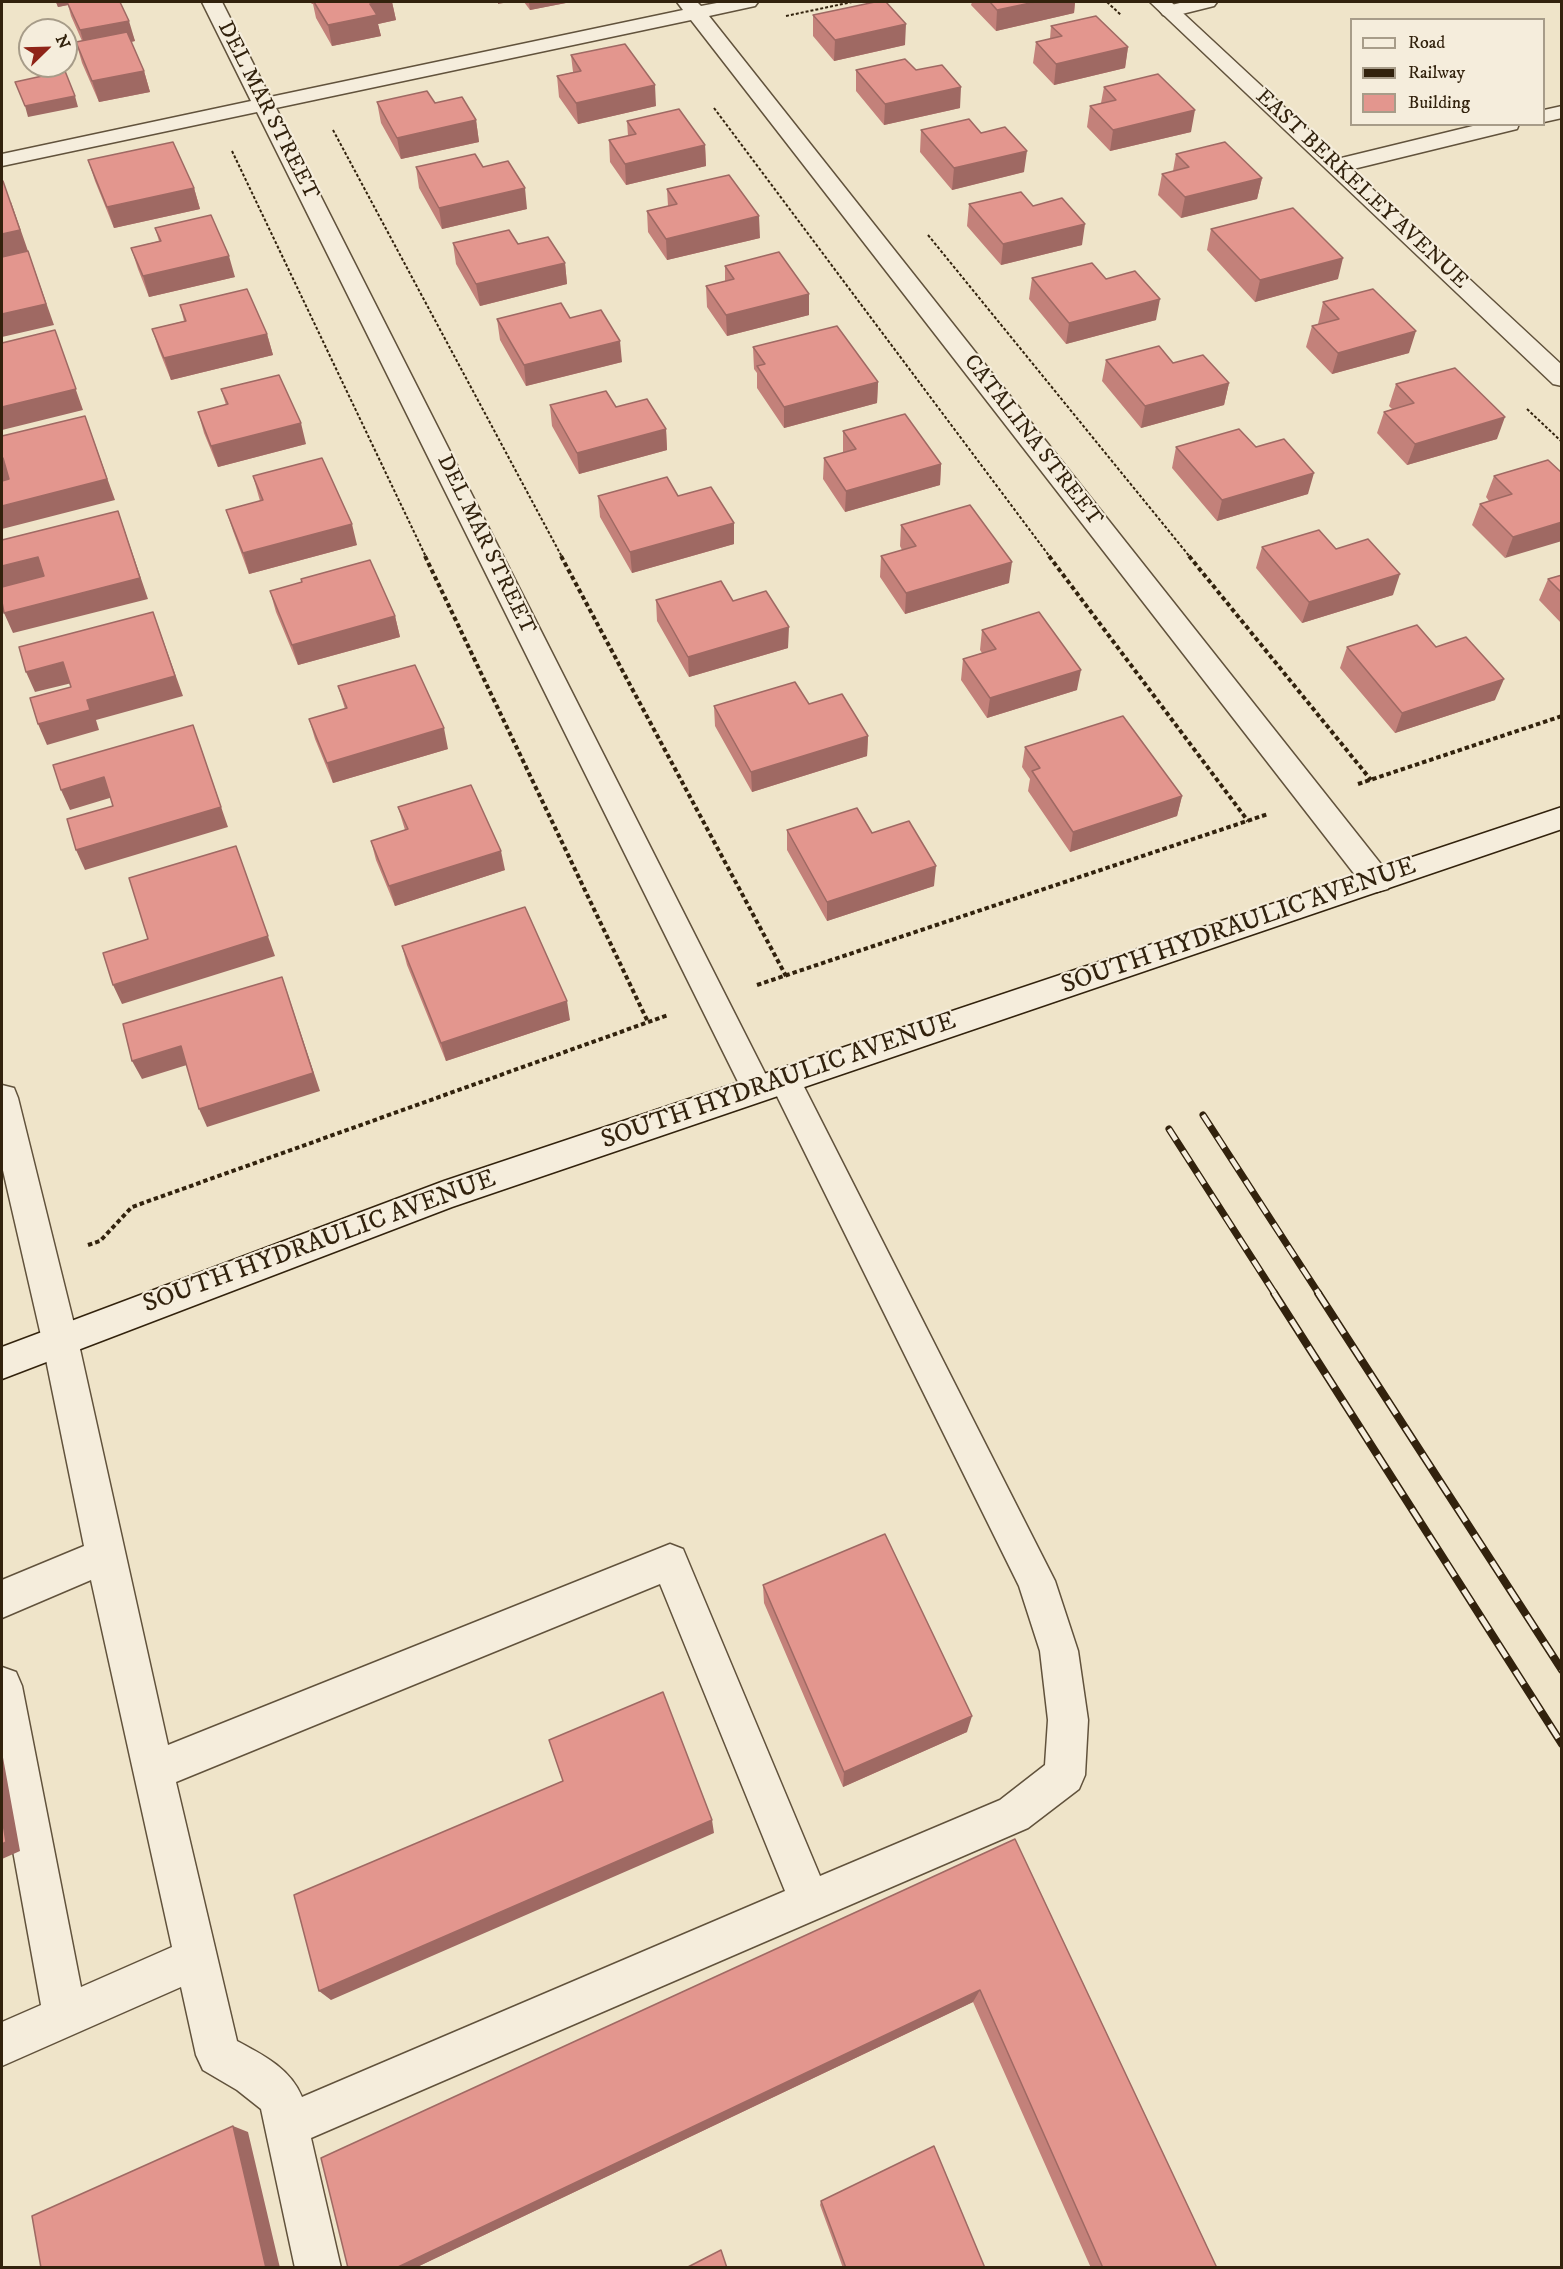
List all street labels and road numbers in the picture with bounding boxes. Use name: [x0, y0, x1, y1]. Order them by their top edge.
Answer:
street label: DEL MAR STREET: [211, 18, 323, 204]
street label: EAST BERKELEY AVENUE: [1249, 84, 1473, 296]
street label: CATALINA STREET: [957, 350, 1107, 532]
street label: DEL MAR STREET: [430, 451, 540, 639]
street label: SOUTH HYDRAULIC AVENUE: [1058, 852, 1420, 1002]
street label: SOUTH HYDRAULIC AVENUE: [598, 1007, 960, 1157]
street label: SOUTH HYDRAULIC AVENUE: [139, 1165, 501, 1321]

